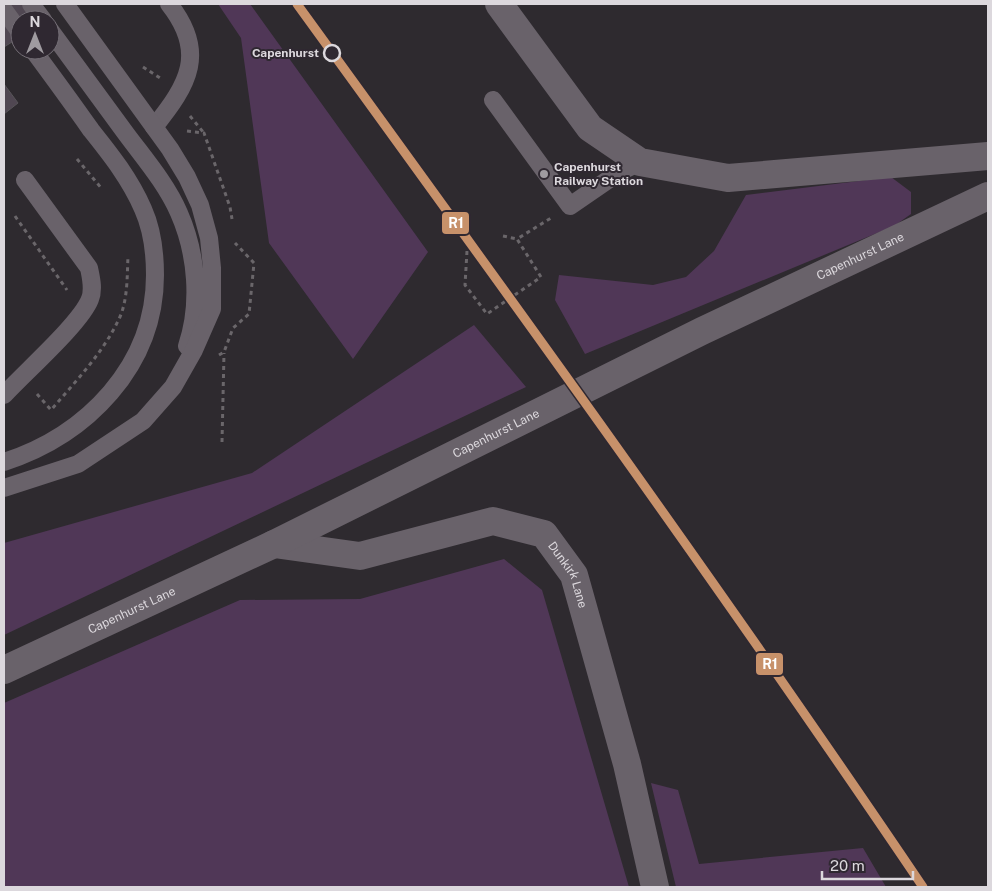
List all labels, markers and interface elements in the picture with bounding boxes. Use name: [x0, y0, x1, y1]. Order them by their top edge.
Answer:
north arrow: [10, 10, 60, 60]
text: N: [30, 14, 40, 30]
marker: Capenhurst: [323, 44, 341, 62]
place label: Capenhurst: [252, 46, 319, 60]
place label: Capenhurst Railway Station: [554, 160, 643, 188]
marker: Capenhurst Railway Station: [538, 168, 550, 180]
line badge: R1: [441, 211, 470, 235]
text: R1: [448, 215, 464, 231]
street label: Capenhurst Lane: [814, 230, 906, 283]
street label: Capenhurst Lane: [450, 406, 542, 461]
street label: Dunkirk Lane: [545, 539, 590, 610]
street label: Capenhurst Lane: [86, 584, 178, 637]
line badge: R1: [755, 652, 784, 676]
text: R1: [762, 656, 778, 672]
scale bar: [822, 848, 913, 880]
text: 20 m: [830, 857, 865, 874]

